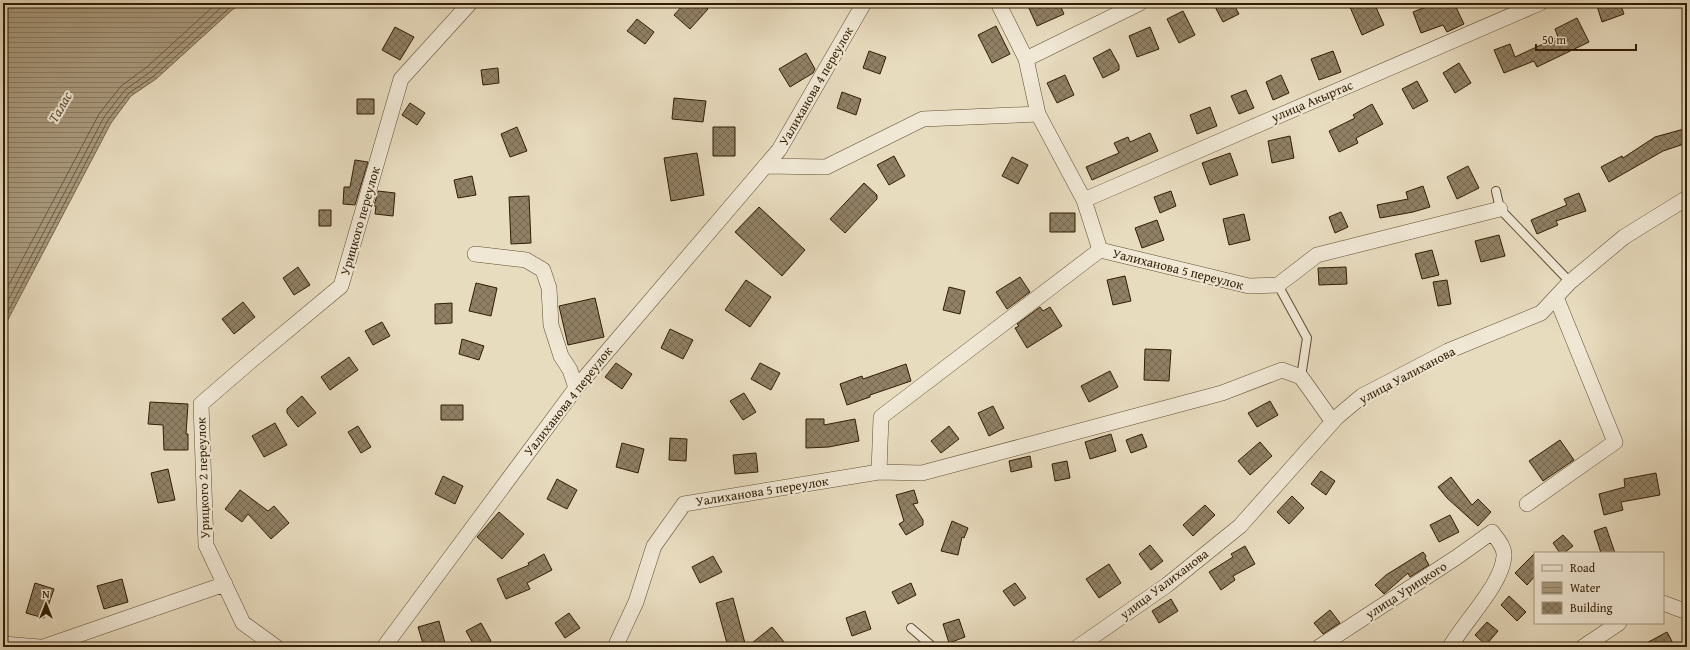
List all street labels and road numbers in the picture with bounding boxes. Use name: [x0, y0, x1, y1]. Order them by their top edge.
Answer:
street label: Уалиханова 4 переулок: [774, 23, 858, 149]
street label: улица Акыртас: [1267, 75, 1356, 127]
street label: Урицкого переулок: [335, 164, 385, 278]
street label: Уалиханова 5 переулок: [1111, 244, 1246, 295]
street label: улица Уалиханова: [1355, 341, 1459, 409]
street label: Уалиханова 4 переулок: [519, 342, 617, 460]
street label: Урицкого 2 переулок: [191, 417, 215, 539]
street label: Уалиханова 5 переулок: [694, 471, 830, 511]
street label: улица Уалиханова: [1115, 544, 1213, 624]
street label: улица Урицкого: [1361, 556, 1451, 624]

